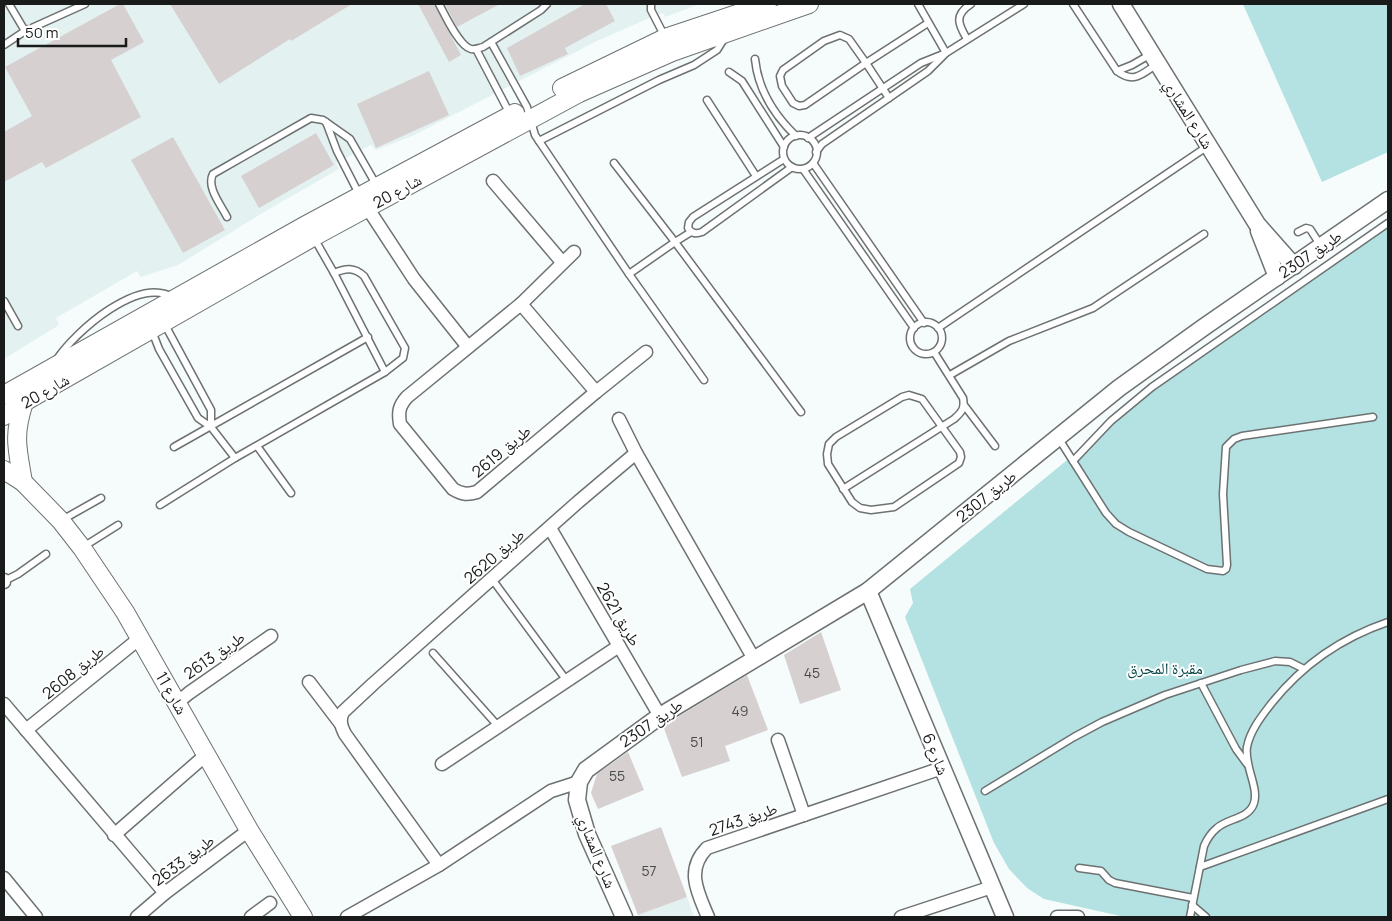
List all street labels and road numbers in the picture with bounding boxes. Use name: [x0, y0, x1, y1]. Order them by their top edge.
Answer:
street label: شارع المشاري: [1157, 75, 1219, 154]
street label: شارع 20: [369, 169, 425, 213]
street label: طريق 2307: [1274, 225, 1346, 283]
street label: شارع 20: [17, 368, 73, 414]
street label: طريق 2619: [467, 420, 535, 482]
street label: طريق 2307: [951, 465, 1021, 527]
street label: طريق 2620: [459, 523, 529, 589]
street label: طريق 2621: [592, 578, 646, 650]
street label: طريق 2613: [179, 626, 249, 684]
street label: طريق 2608: [37, 640, 109, 704]
street label: شارع 11: [151, 668, 193, 718]
street label: طريق 2307: [615, 694, 687, 752]
street label: شارع 6: [917, 730, 955, 778]
street label: طريق 2743: [706, 797, 780, 841]
street label: شارع المشاري: [570, 811, 622, 892]
street label: طريق 2633: [147, 829, 219, 891]

